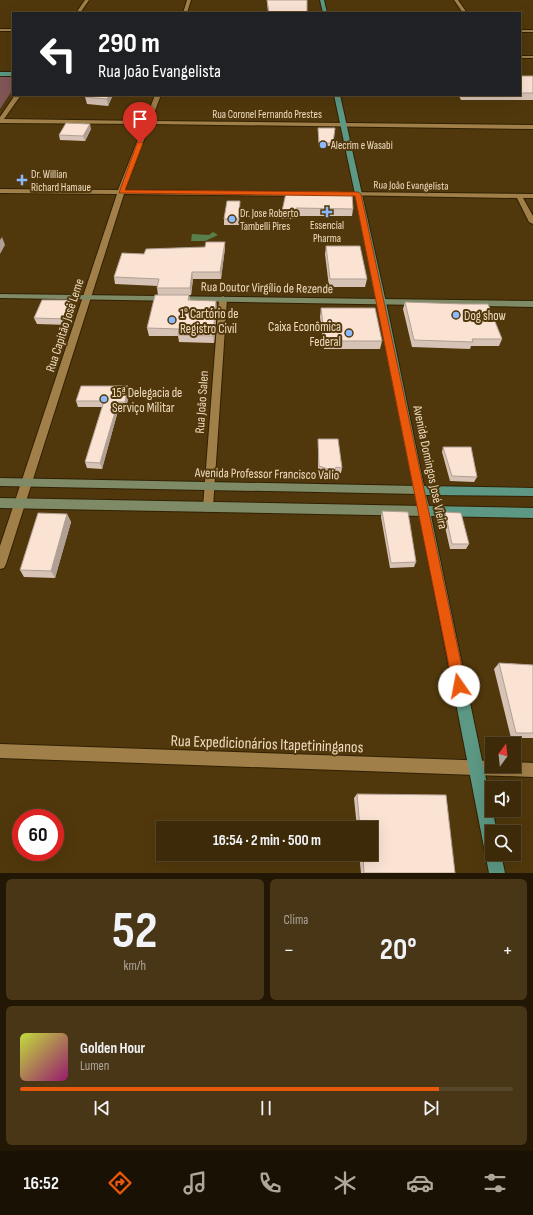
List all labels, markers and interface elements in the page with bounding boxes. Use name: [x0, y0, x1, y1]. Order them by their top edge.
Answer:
text: 290 m: [98, 27, 160, 60]
icon: left: [32, 28, 84, 80]
text: Rua João Evangelista: [98, 61, 221, 82]
pin: [123, 102, 157, 143]
icon: arrive: [129, 108, 151, 130]
street label: Rua Coronel Fernando Prestes: [212, 108, 322, 121]
place label: Alecrim e Wasabi: [330, 139, 393, 152]
marker: Alecrim e Wasabi: [318, 140, 328, 150]
place label: Dr. Willian Richard Hamaue: [31, 168, 91, 194]
marker: Dr. Willian Richard Hamaue: [16, 174, 28, 186]
street label: Rua João Evangelista: [373, 178, 449, 193]
place label: Dr. Jose Roberto Tambelli Pires: [240, 207, 299, 233]
marker: Essencial Pharma: [322, 207, 332, 217]
marker: Dr. Jose Roberto Tambelli Pires: [227, 214, 237, 224]
place label: Essencial Pharma: [310, 219, 344, 245]
street label: Rua Capitão José Leme: [42, 277, 88, 374]
street label: Rua Doutor Virgílio de Rezende: [201, 279, 333, 297]
place label: 1° Cartório de Registro Civil: [180, 306, 238, 337]
place label: Dog show: [464, 308, 507, 324]
marker: Dog show: [451, 310, 461, 320]
marker: 1° Cartório de Registro Civil: [167, 315, 177, 325]
place label: Caixa Econômica Federal: [268, 319, 341, 350]
marker: Caixa Econômica Federal: [344, 328, 354, 338]
street label: Rua João Salen: [192, 370, 212, 434]
place label: 15ª Delegacia de Serviço Militar: [112, 385, 182, 416]
marker: 15ª Delegacia de Serviço Militar: [99, 394, 109, 404]
street label: Avenida Domingos José Vieira: [409, 403, 451, 530]
street label: Avenida Professor Francisco Valio: [194, 465, 339, 483]
position arrow: [438, 665, 480, 707]
street label: Rua Expedicionários Itapetininganos: [170, 732, 364, 757]
north arrow: [485, 737, 521, 773]
map controls: [485, 737, 521, 861]
button: sound: [485, 781, 521, 817]
speed limit sign: 60: [12, 809, 64, 861]
button: search: [485, 825, 521, 861]
text: 16:54 · 2 min · 500 m: [213, 831, 321, 850]
text: 52: [112, 900, 158, 963]
text: Clima: [284, 912, 308, 928]
text: 20°: [380, 932, 417, 968]
text: −: [284, 937, 294, 964]
text: +: [502, 937, 513, 964]
text: km/h: [124, 958, 146, 974]
text: Golden Hour: [80, 1039, 145, 1058]
text: Lumen: [80, 1058, 109, 1074]
icon: previous: [91, 1097, 113, 1119]
icon: pause: [255, 1097, 277, 1119]
icon: next: [420, 1097, 442, 1119]
icon: directions: [106, 1169, 134, 1197]
icon: music: [181, 1169, 209, 1197]
icon: phone: [256, 1169, 284, 1197]
icon: climate: [331, 1169, 359, 1197]
icon: car: [406, 1169, 434, 1197]
icon: filters: [481, 1169, 509, 1197]
text: 16:52: [24, 1173, 59, 1194]

